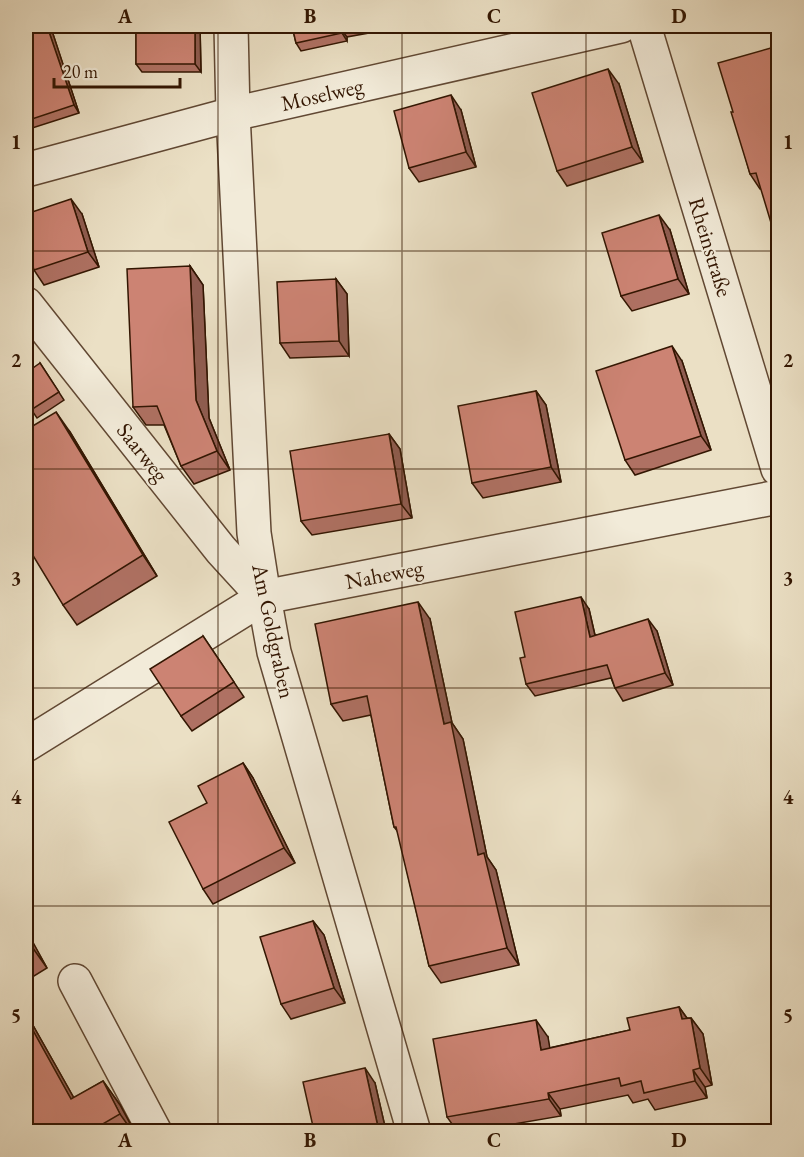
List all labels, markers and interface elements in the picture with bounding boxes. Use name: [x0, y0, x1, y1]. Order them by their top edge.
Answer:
text: A: [117, 3, 133, 29]
text: B: [304, 3, 316, 29]
text: C: [487, 3, 501, 29]
text: D: [671, 3, 687, 29]
scale bar: [54, 51, 180, 89]
text: 20 m: [63, 60, 98, 83]
street label: Moselweg: [278, 71, 367, 118]
text: 1: [11, 129, 21, 155]
text: 1: [783, 129, 793, 155]
street label: Rheinstraße: [682, 194, 739, 301]
text: 2: [11, 347, 22, 373]
text: 2: [783, 347, 794, 373]
street label: Saarweg: [110, 417, 175, 488]
street label: Naheweg: [343, 553, 426, 596]
street label: Am Goldgraben: [245, 560, 302, 701]
text: 3: [11, 565, 21, 591]
text: 3: [783, 565, 793, 591]
text: 4: [11, 784, 22, 810]
text: 4: [783, 784, 794, 810]
text: 5: [11, 1002, 21, 1028]
text: 5: [783, 1002, 793, 1028]
text: A: [117, 1127, 133, 1153]
text: B: [304, 1127, 316, 1153]
text: C: [487, 1127, 501, 1153]
text: D: [671, 1127, 687, 1153]

